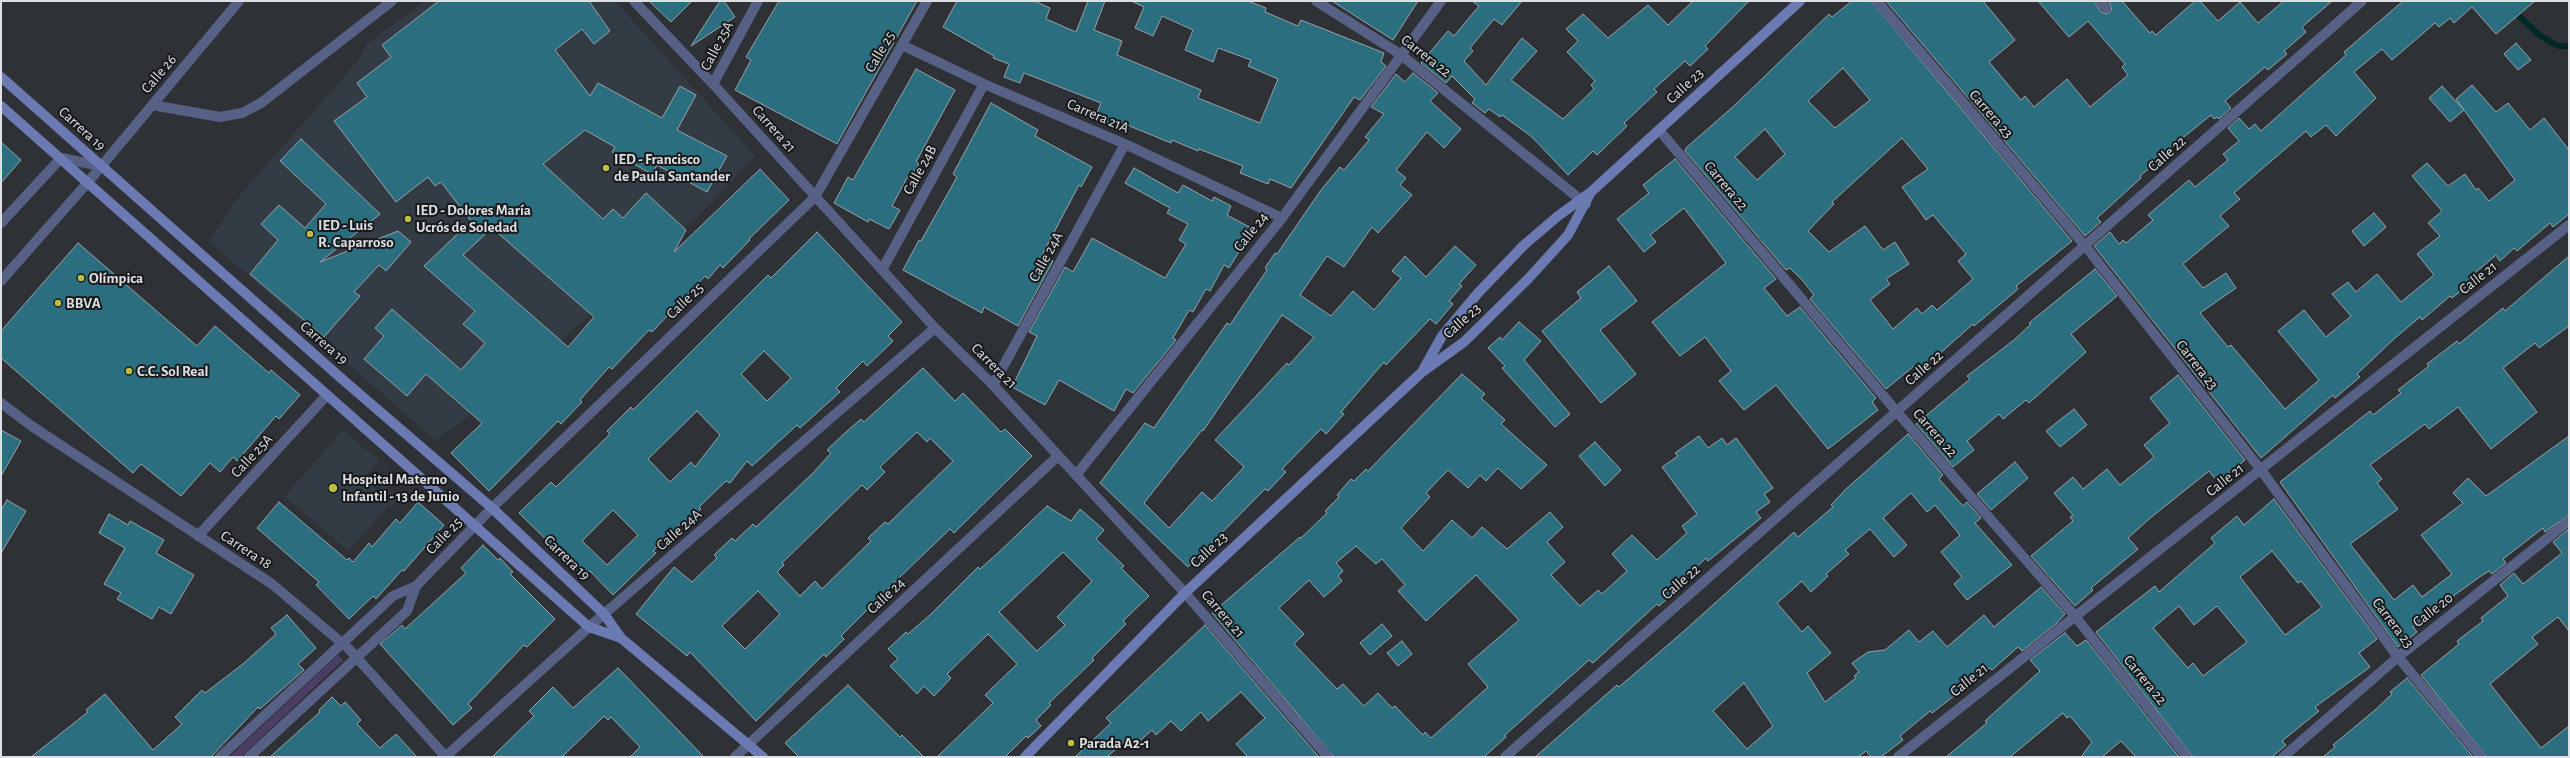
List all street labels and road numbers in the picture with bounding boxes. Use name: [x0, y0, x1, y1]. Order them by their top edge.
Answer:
street label: Calle 25A: [697, 18, 737, 74]
street label: Calle 25: [861, 28, 899, 76]
street label: Carrera 22: [1397, 31, 1455, 81]
street label: Calle 26: [138, 51, 180, 97]
street label: Calle 23: [1663, 64, 1707, 108]
street label: Carrera 23: [1965, 86, 2017, 142]
street label: Carrera 21A: [1064, 95, 1132, 137]
street label: Carrera 21: [748, 102, 800, 156]
street label: Carrera 19: [55, 103, 109, 155]
street label: Calle 22: [2144, 132, 2190, 176]
street label: Calle 24B: [899, 142, 941, 198]
street label: Carrera 22: [1700, 158, 1752, 214]
street label: Calle 24: [1230, 209, 1272, 255]
street label: Calle 24A: [1025, 229, 1067, 285]
street label: Calle 21: [2455, 258, 2501, 298]
street label: Calle 25: [663, 279, 707, 323]
street label: Calle 23: [1439, 299, 1485, 343]
street label: Carrera 19: [296, 317, 352, 369]
street label: Carrera 23: [2172, 336, 2222, 394]
street label: Carrera 21: [967, 339, 1021, 393]
street label: Calle 22: [1901, 346, 1947, 390]
street label: Carrera 22: [1909, 405, 1961, 461]
street label: Calle 25A: [227, 430, 277, 482]
street label: Calle 21: [2202, 460, 2248, 500]
street label: Calle 24A: [653, 505, 705, 555]
street label: Calle 25: [422, 514, 466, 558]
street label: Carrera 18: [217, 527, 275, 573]
street label: Calle 23: [1187, 528, 1231, 572]
street label: Carrera 19: [540, 532, 594, 584]
street label: Calle 22: [1658, 560, 1704, 604]
street label: Calle 24: [863, 574, 909, 618]
street label: Carrera 21: [1197, 586, 1249, 642]
street label: Calle 20: [2409, 589, 2457, 631]
street label: Carrera 23: [2368, 594, 2418, 652]
street label: Carrera 22: [2119, 651, 2171, 709]
street label: Calle 21: [1946, 659, 1992, 701]

